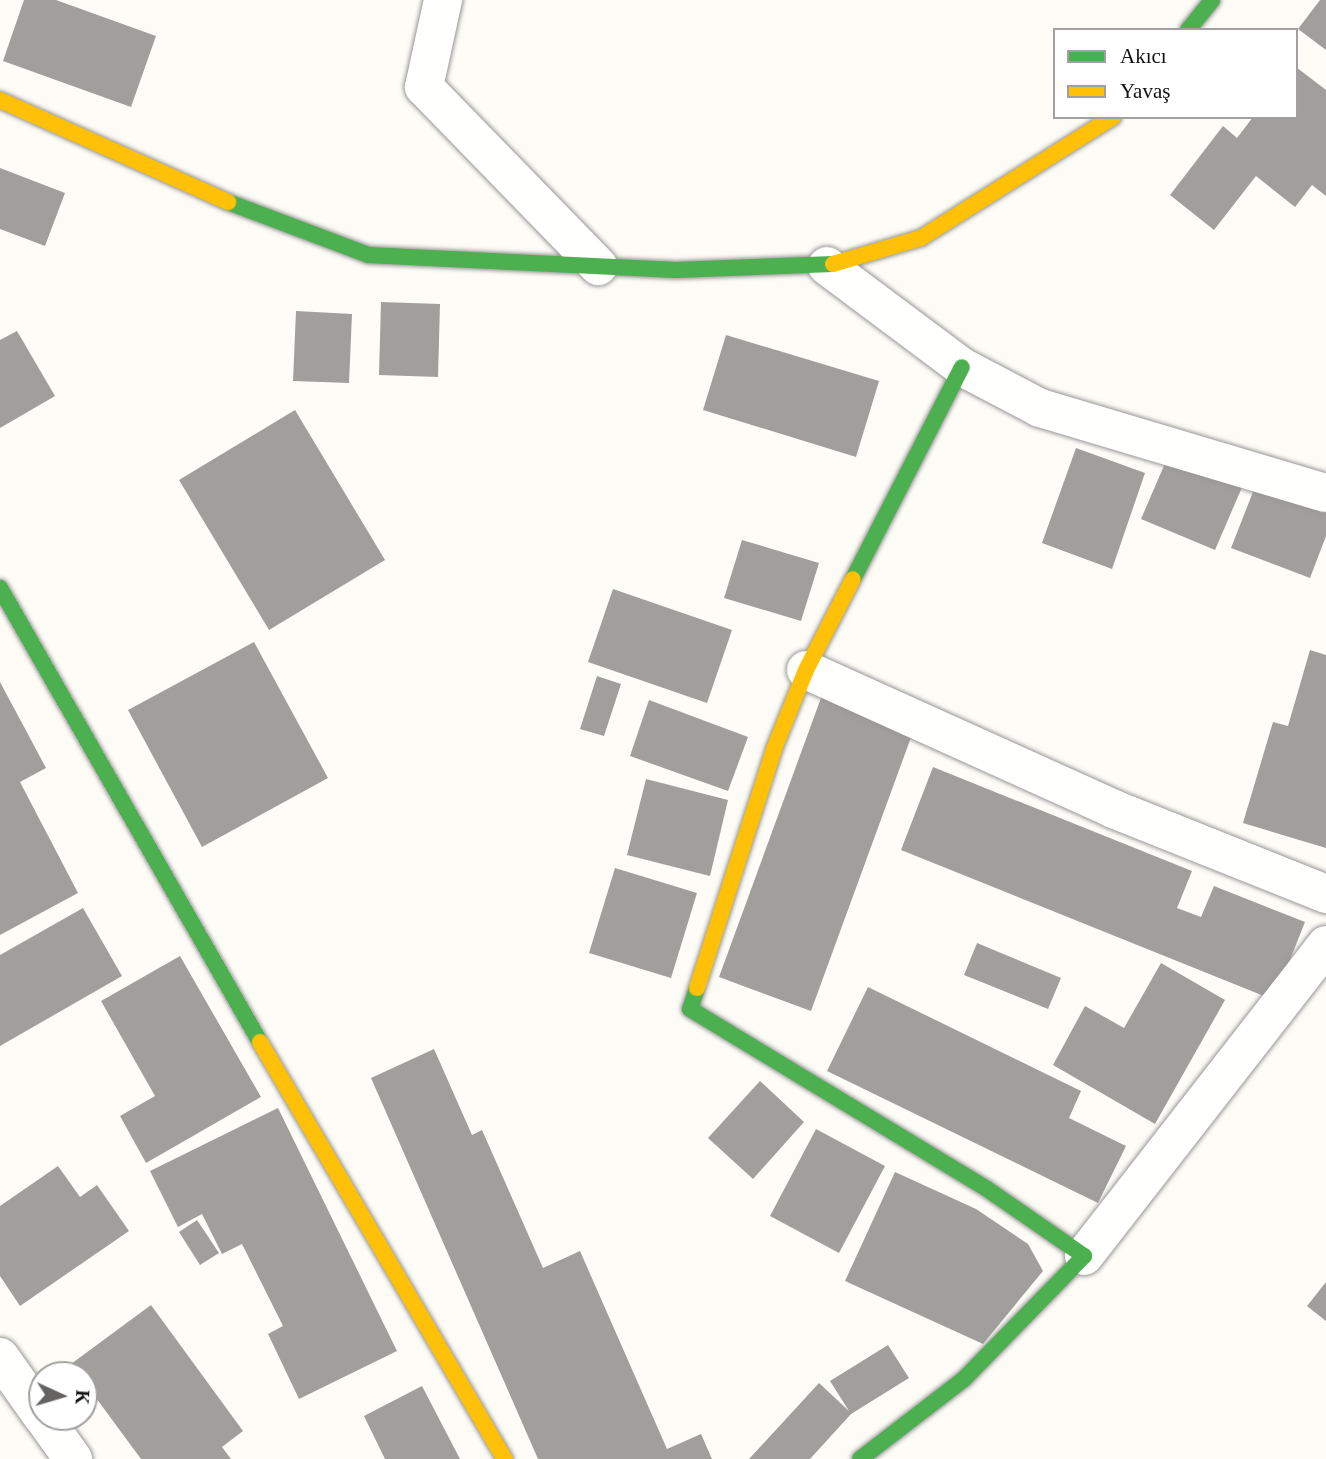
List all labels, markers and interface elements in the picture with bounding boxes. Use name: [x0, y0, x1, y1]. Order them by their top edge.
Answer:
legend: [1053, 28, 1298, 119]
text: Akıcı: [1120, 44, 1167, 68]
text: Yavaş: [1120, 79, 1170, 103]
north arrow: [28, 1361, 98, 1431]
text: K: [71, 1389, 93, 1405]

